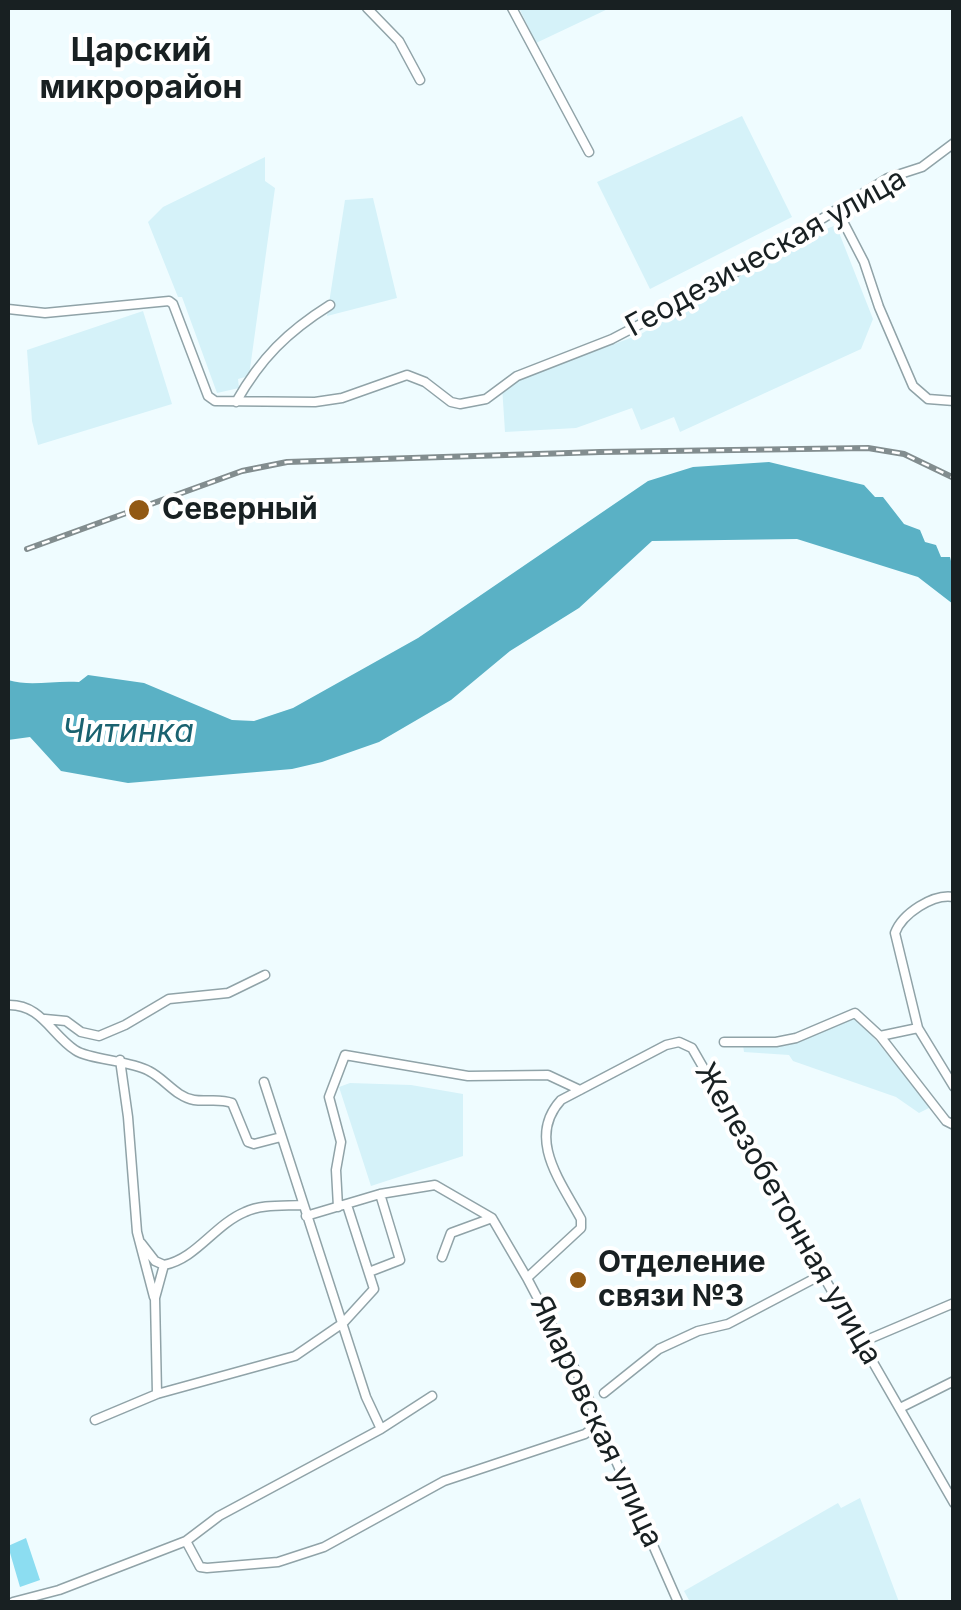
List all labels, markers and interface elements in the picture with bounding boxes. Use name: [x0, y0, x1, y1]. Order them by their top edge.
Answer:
district label: Царский микрорайон: [40, 32, 242, 107]
street label: Геодезическая улица: [620, 161, 912, 345]
place label: Северный: [162, 492, 318, 528]
marker: Северный: [126, 497, 152, 523]
water label: Читинка: [62, 713, 194, 751]
street label: Железобетонная улица: [687, 1057, 889, 1371]
place label: Отделение связи №3: [598, 1245, 766, 1316]
marker: Отделение связи №3: [567, 1269, 589, 1291]
street label: Ямаровская улица: [522, 1291, 670, 1553]

